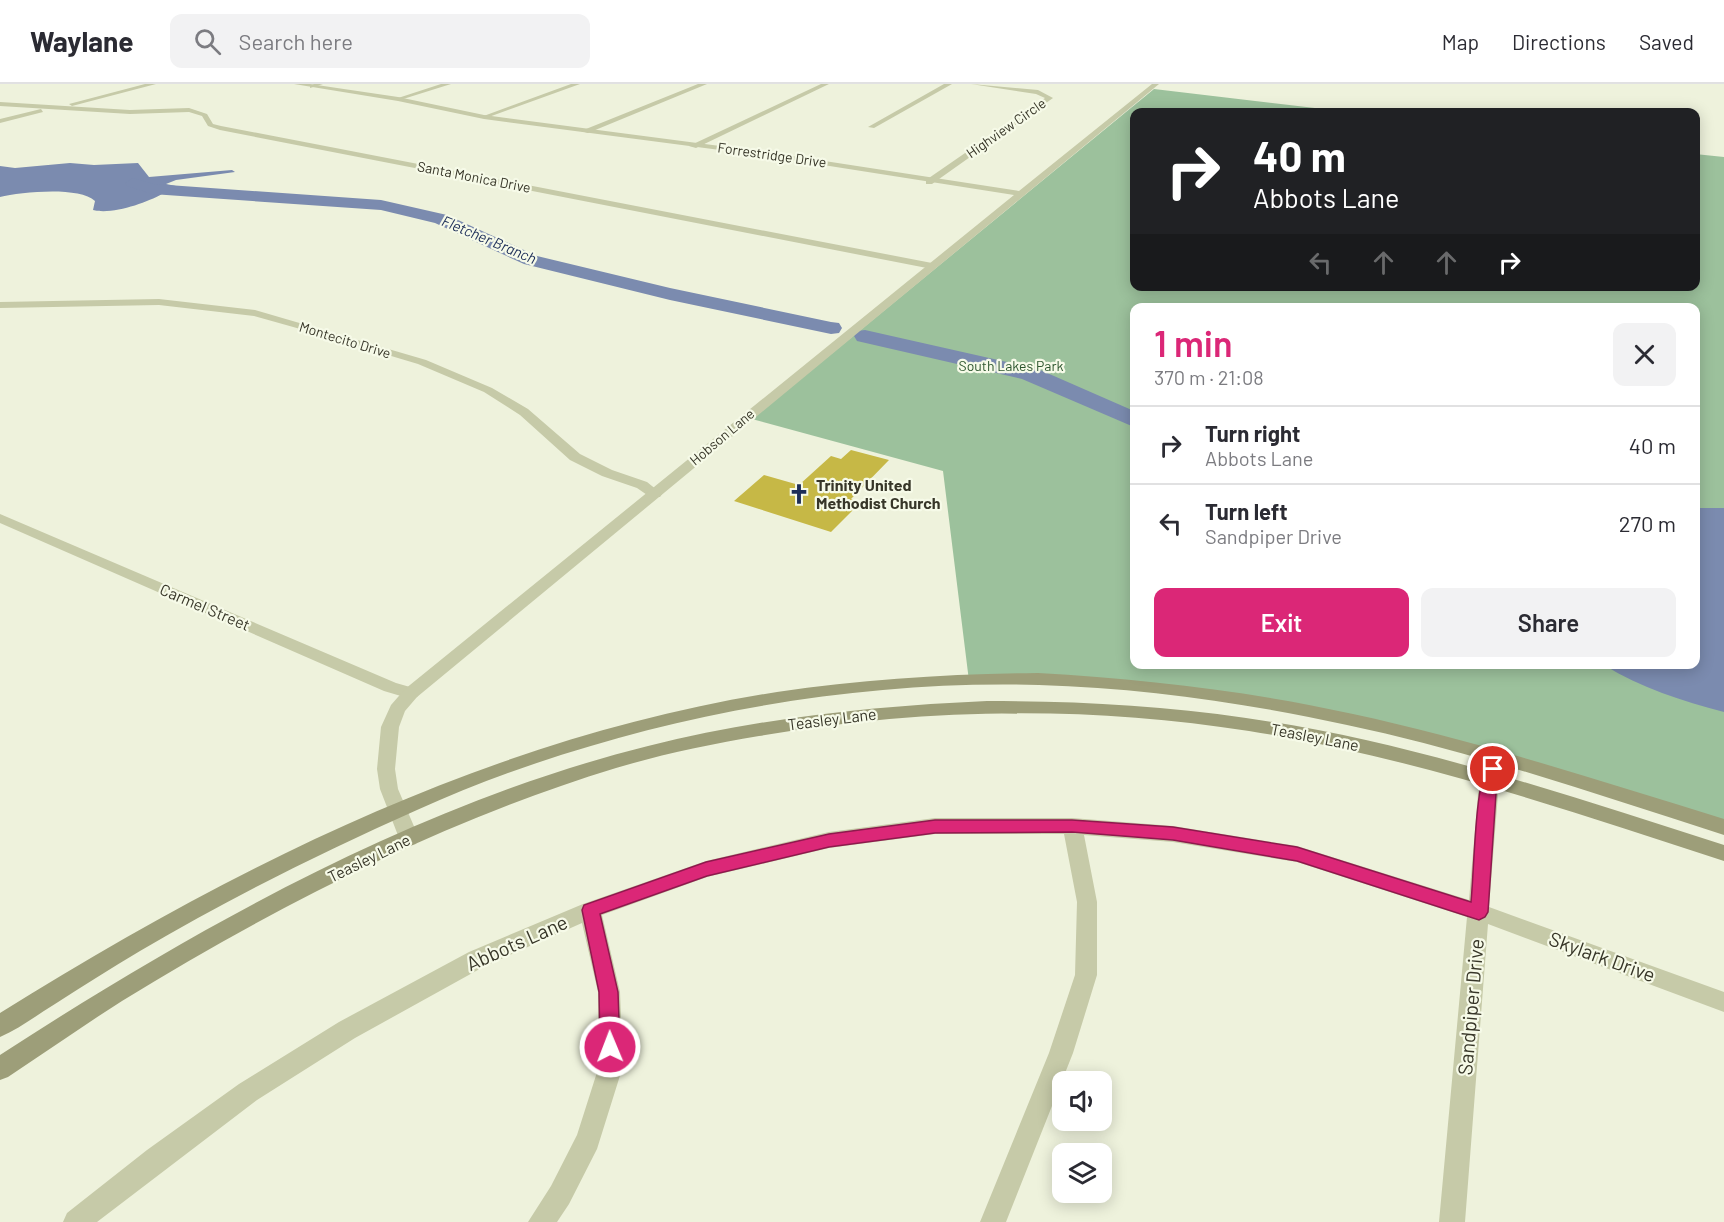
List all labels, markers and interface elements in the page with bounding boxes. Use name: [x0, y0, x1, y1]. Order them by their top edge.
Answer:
search box: [170, 14, 590, 68]
text: Waylane: [30, 24, 134, 58]
icon: search: [191, 25, 224, 58]
text: Search here: [239, 28, 353, 54]
text: Map: [1442, 29, 1479, 54]
text: Directions: [1512, 29, 1606, 54]
text: Saved: [1639, 29, 1694, 54]
street label: Highview Circle: [963, 94, 1049, 161]
text: 40 m: [1253, 130, 1346, 180]
icon: right: [1154, 132, 1232, 210]
street label: Forrestridge Drive: [717, 138, 828, 171]
street label: Santa Monica Drive: [416, 157, 532, 196]
text: Abbots Lane: [1253, 181, 1399, 213]
water label: Fletcher Branch: [439, 211, 539, 267]
icon: left: [1304, 246, 1337, 279]
icon: ahead: [1367, 246, 1400, 279]
icon: ahead: [1430, 246, 1463, 279]
icon: right: [1493, 246, 1526, 279]
street label: Montecito Drive: [297, 318, 393, 362]
text: 1 min: [1154, 321, 1233, 364]
button: close: [1613, 323, 1676, 386]
park label: South Lakes Park: [959, 357, 1064, 374]
text: 370 m · 21:08: [1154, 365, 1264, 389]
street label: Hobson Lane: [686, 405, 757, 469]
text: Turn right: [1205, 420, 1300, 446]
icon: right: [1154, 429, 1187, 462]
text: 40 m: [1629, 432, 1676, 458]
text: Abbots Lane: [1205, 446, 1313, 470]
place label: Trinity United Methodist Church: [816, 475, 941, 512]
church icon: Trinity United Methodist Church: [787, 482, 811, 506]
text: Turn left: [1205, 498, 1288, 524]
icon: left: [1154, 507, 1187, 540]
text: 270 m: [1619, 510, 1676, 536]
text: Sandpiper Drive: [1205, 524, 1342, 548]
street label: Carmel Street: [157, 579, 253, 634]
button: Exit: [1154, 588, 1409, 657]
button: Share: [1421, 588, 1676, 657]
street label: Teasley Lane: [787, 704, 877, 733]
street label: Teasley Lane: [1270, 719, 1361, 754]
pin: [1467, 743, 1518, 794]
icon: arrive: [1476, 752, 1509, 785]
street label: Teasley Lane: [325, 829, 413, 886]
street label: Abbots Lane: [462, 909, 571, 975]
street label: Skylark Drive: [1546, 926, 1659, 986]
street label: Sandpiper Drive: [1452, 938, 1488, 1076]
position arrow: [578, 1015, 642, 1079]
map controls: [1052, 1071, 1112, 1203]
button: sound: [1052, 1071, 1112, 1131]
button: layers: [1052, 1143, 1112, 1203]

